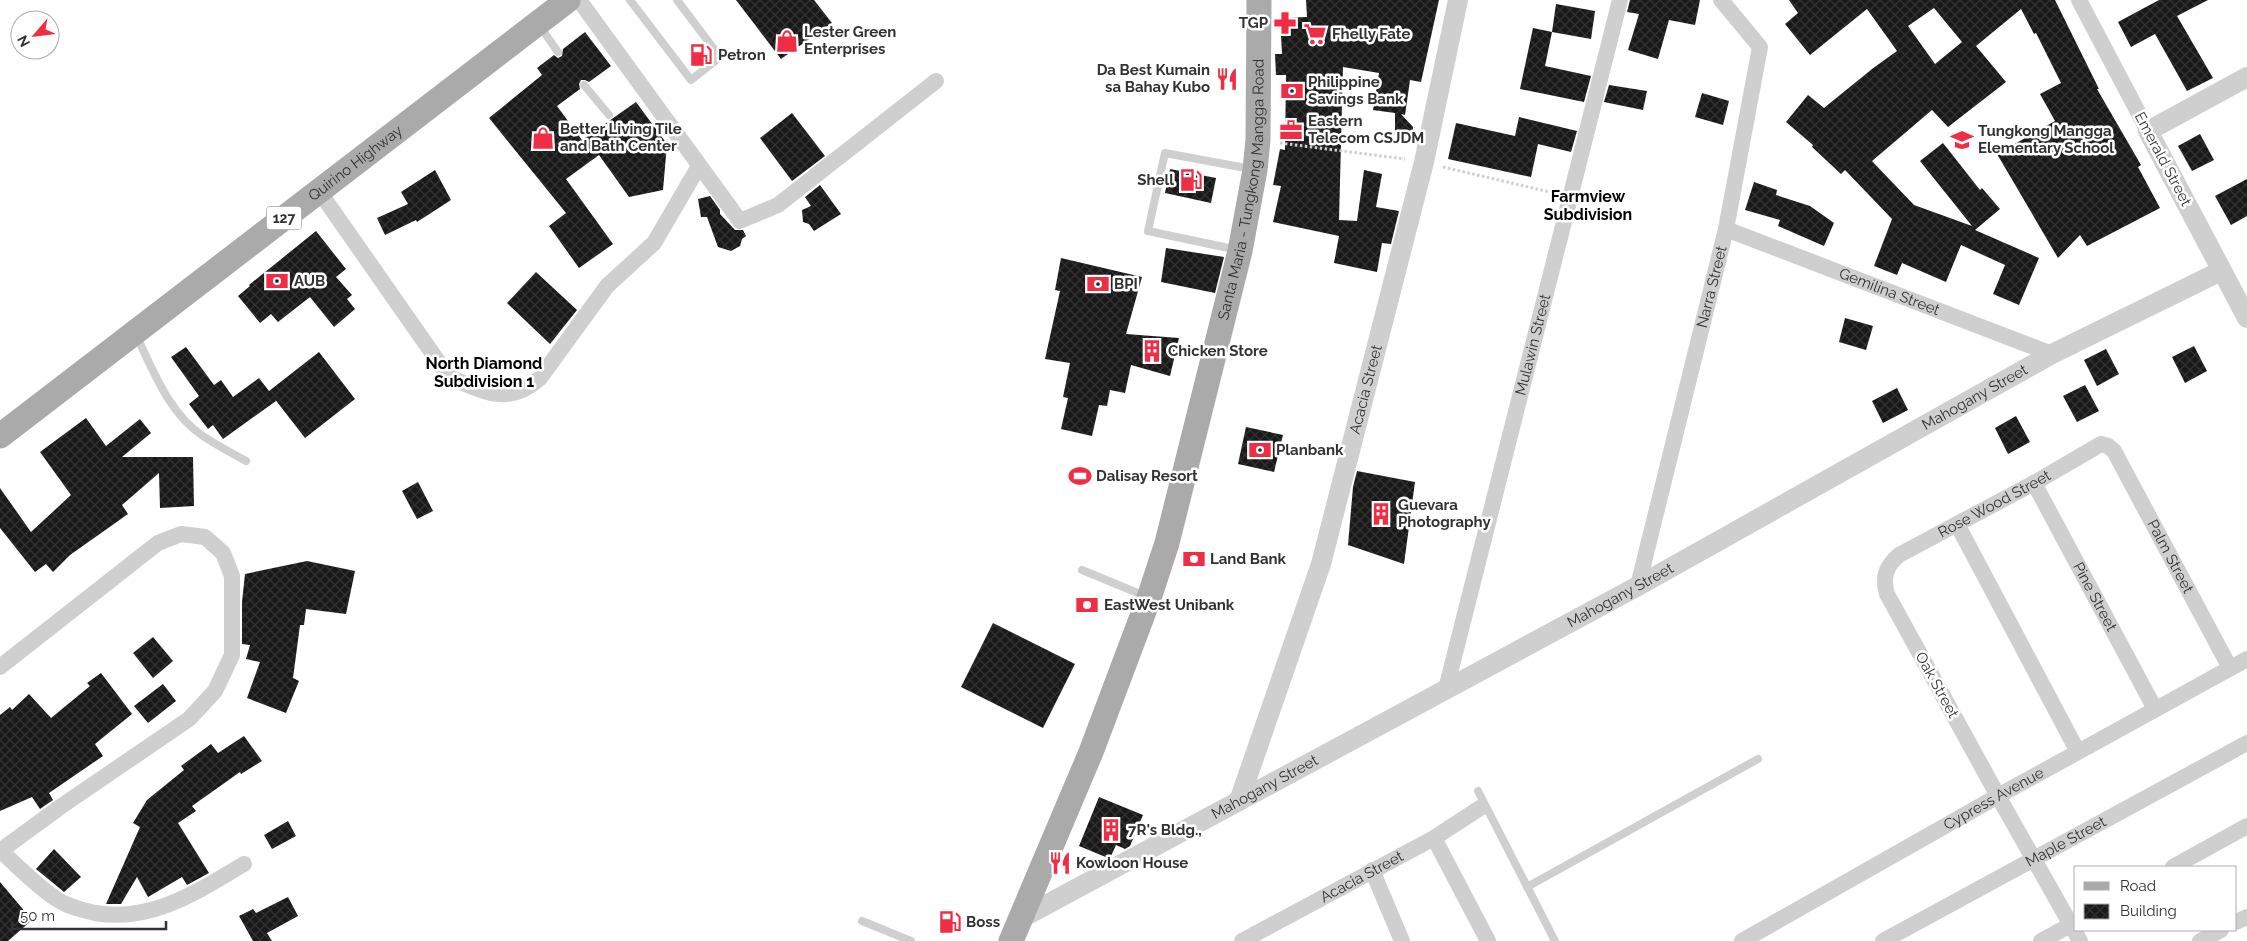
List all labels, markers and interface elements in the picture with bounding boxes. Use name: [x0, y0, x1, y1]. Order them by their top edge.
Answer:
north arrow: [10, 10, 60, 60]
pharmacy icon: TGP: [1272, 10, 1298, 36]
place label: TGP: [1239, 14, 1269, 32]
supermarket icon: Fhelly Fate: [1302, 21, 1328, 47]
place label: Lester Green Enterprises: [804, 23, 896, 58]
place label: Fhelly Fate: [1332, 25, 1410, 43]
shop icon: Lester Green Enterprises: [774, 28, 800, 54]
text: N: [14, 33, 33, 50]
fuel station icon: Petron: [688, 42, 714, 68]
place label: Petron: [718, 46, 766, 64]
street label: Santa Maria - Tungkong Mangga Road: [1214, 59, 1268, 322]
place label: Da Best Kumain sa Bahay Kubo: [1097, 61, 1210, 96]
restaurant icon: Da Best Kumain sa Bahay Kubo: [1214, 66, 1240, 92]
place label: Philippine Savings Bank: [1308, 73, 1404, 108]
bank icon: Philippine Savings Bank: [1279, 78, 1305, 104]
street label: Emerald Street: [2131, 109, 2195, 209]
place label: Eastern Telecom CSJDM: [1308, 112, 1424, 147]
office icon: Eastern Telecom CSJDM: [1278, 117, 1304, 143]
place label: Better Living Tile and Bath Center: [560, 120, 682, 155]
street label: Quirino Highway: [305, 121, 406, 205]
place label: Tungkong Mangga Elementary School: [1978, 122, 2114, 157]
shop icon: Better Living Tile and Bath Center: [530, 125, 556, 151]
school or university icon: Tungkong Mangga Elementary School: [1949, 127, 1975, 153]
fuel station icon: Shell: [1178, 167, 1204, 193]
place label: Shell: [1137, 171, 1174, 189]
district label: Farmview Subdivision: [1544, 187, 1632, 224]
road number: 127: [266, 207, 302, 230]
street label: Narra Street: [1693, 244, 1730, 330]
street label: Gemilina Street: [1836, 264, 1942, 319]
bank icon: AUB: [264, 268, 290, 294]
bank icon: BPI: [1085, 271, 1111, 297]
place label: AUB: [294, 272, 325, 290]
place label: BPI: [1114, 275, 1138, 293]
street label: Mulawin Street: [1511, 292, 1554, 397]
building icon: Chicken Store: [1139, 338, 1165, 364]
place label: Chicken Store: [1168, 342, 1268, 360]
street label: Acacia Street: [1346, 343, 1386, 436]
district label: North Diamond Subdivision 1: [426, 354, 542, 391]
street label: Mahogany Street: [1919, 361, 2031, 434]
bank icon: Planbank: [1247, 437, 1273, 463]
place label: Planbank: [1276, 441, 1344, 459]
sports icon: Dalisay Resort: [1067, 463, 1093, 489]
street label: Rose Wood Street: [1935, 466, 2054, 542]
place label: Dalisay Resort: [1096, 467, 1198, 485]
place label: Guevara Photography: [1398, 496, 1491, 531]
building icon: Guevara Photography: [1368, 501, 1394, 527]
street label: Palm Street: [2143, 517, 2197, 596]
bank icon: Land Bank: [1181, 546, 1207, 572]
place label: Land Bank: [1210, 550, 1287, 568]
street label: Mahogany Street: [1564, 559, 1677, 631]
street label: Pine Street: [2069, 559, 2121, 634]
bank icon: EastWest Unibank: [1074, 592, 1100, 618]
place label: EastWest Unibank: [1104, 596, 1235, 614]
street label: Oak Street: [1911, 649, 1963, 721]
street label: Mahogany Street: [1208, 751, 1321, 823]
street label: Cypress Avenue: [1940, 764, 2047, 834]
street label: Maple Street: [2022, 812, 2109, 871]
building icon: 7R's Bldg.,: [1098, 817, 1124, 843]
place label: 7R's Bldg.,: [1128, 821, 1202, 839]
street label: Acacia Street: [1317, 847, 1406, 906]
restaurant icon: Kowloon House: [1047, 850, 1073, 876]
place label: Kowloon House: [1076, 854, 1188, 872]
legend: [2074, 866, 2237, 931]
text: Road: [2120, 877, 2156, 895]
scale bar: [12, 898, 166, 930]
text: Building: [2120, 902, 2177, 920]
text: 50 m: [20, 907, 55, 925]
fuel station icon: Boss: [937, 909, 963, 935]
place label: Boss: [966, 913, 1000, 931]

